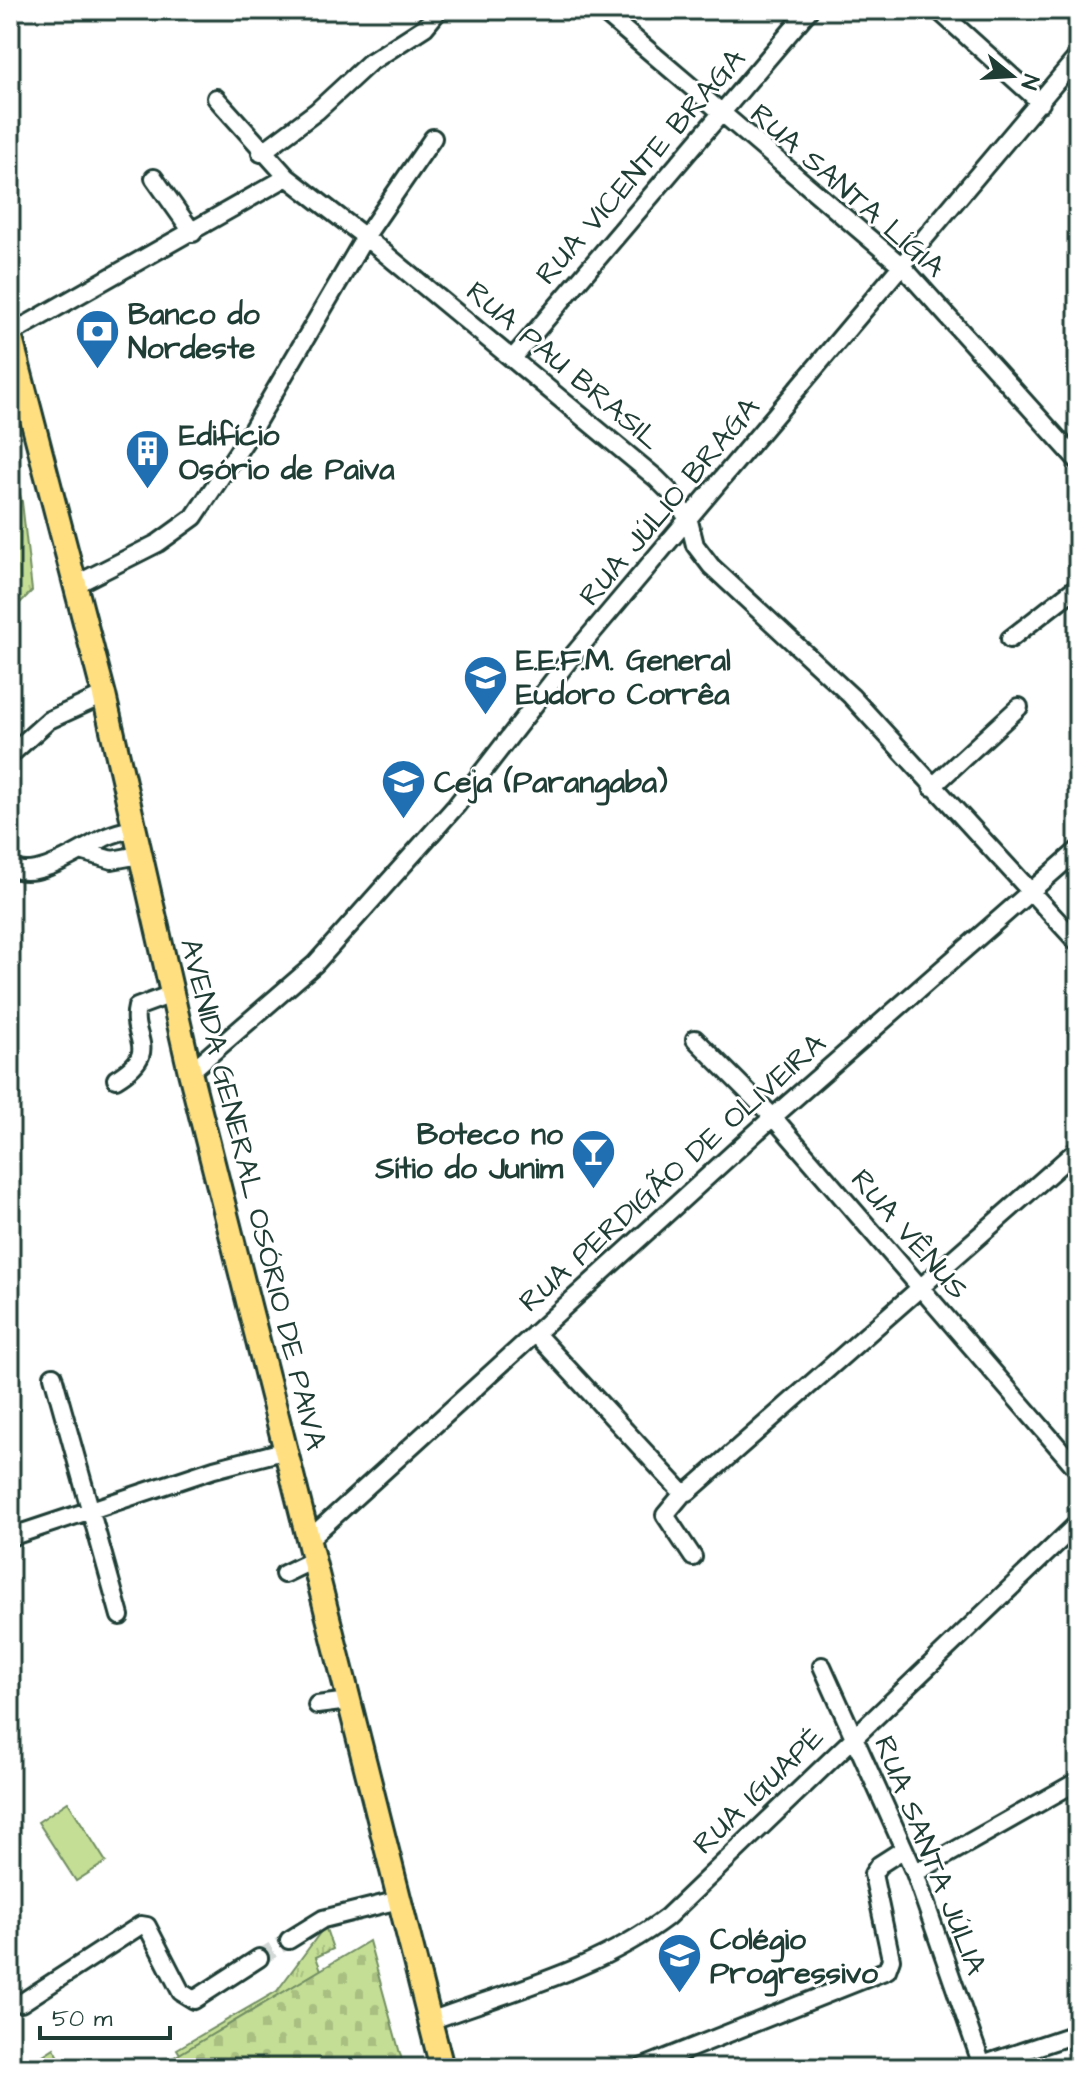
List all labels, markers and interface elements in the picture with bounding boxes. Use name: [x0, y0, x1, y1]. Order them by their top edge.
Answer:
north arrow: [972, 36, 1052, 116]
street label: RUA VICENTE BRAGA: [526, 39, 755, 294]
text: N: [1013, 70, 1046, 93]
street label: RUA SANTA LÍGIA: [741, 94, 954, 287]
street label: RUA PAU BRASIL: [457, 272, 670, 460]
place label: Banco do Nordeste: [128, 294, 260, 370]
bank icon: Banco do Nordeste: [73, 307, 121, 370]
street label: RUA JÚLIO BRAGA: [570, 388, 770, 615]
place label: Edifício Osório de Paiva: [179, 415, 395, 491]
building icon: Edifício Osório de Paiva: [124, 428, 172, 491]
place label: E.E.F.M. General Eudoro Corrêa: [516, 640, 731, 716]
school or university icon: E.E.F.M. General Eudoro Corrêa: [461, 653, 509, 716]
school or university icon: Ceja (Parangaba): [379, 758, 427, 821]
place label: Ceja (Parangaba): [434, 762, 668, 806]
street label: AVENIDA GENERAL OSÓRIO DE PAIVA: [169, 934, 337, 1454]
street label: RUA PERDIGÃO DE OLIVEIRA: [510, 1023, 835, 1322]
place label: Boteco no Sítio do Junim: [374, 1114, 564, 1190]
bar icon: Boteco no Sítio do Junim: [570, 1127, 618, 1190]
street label: RUA VÊNUS: [841, 1160, 978, 1309]
street label: RUA IGUAPÉ: [684, 1717, 834, 1864]
street label: RUA SANTA JÚLIA: [863, 1730, 997, 1981]
place label: Colégio Progressivo: [710, 1919, 878, 1997]
school or university icon: Colégio Progressivo: [655, 1932, 703, 1995]
scale bar: [40, 1990, 170, 2040]
text: 50 m: [52, 2002, 113, 2036]

